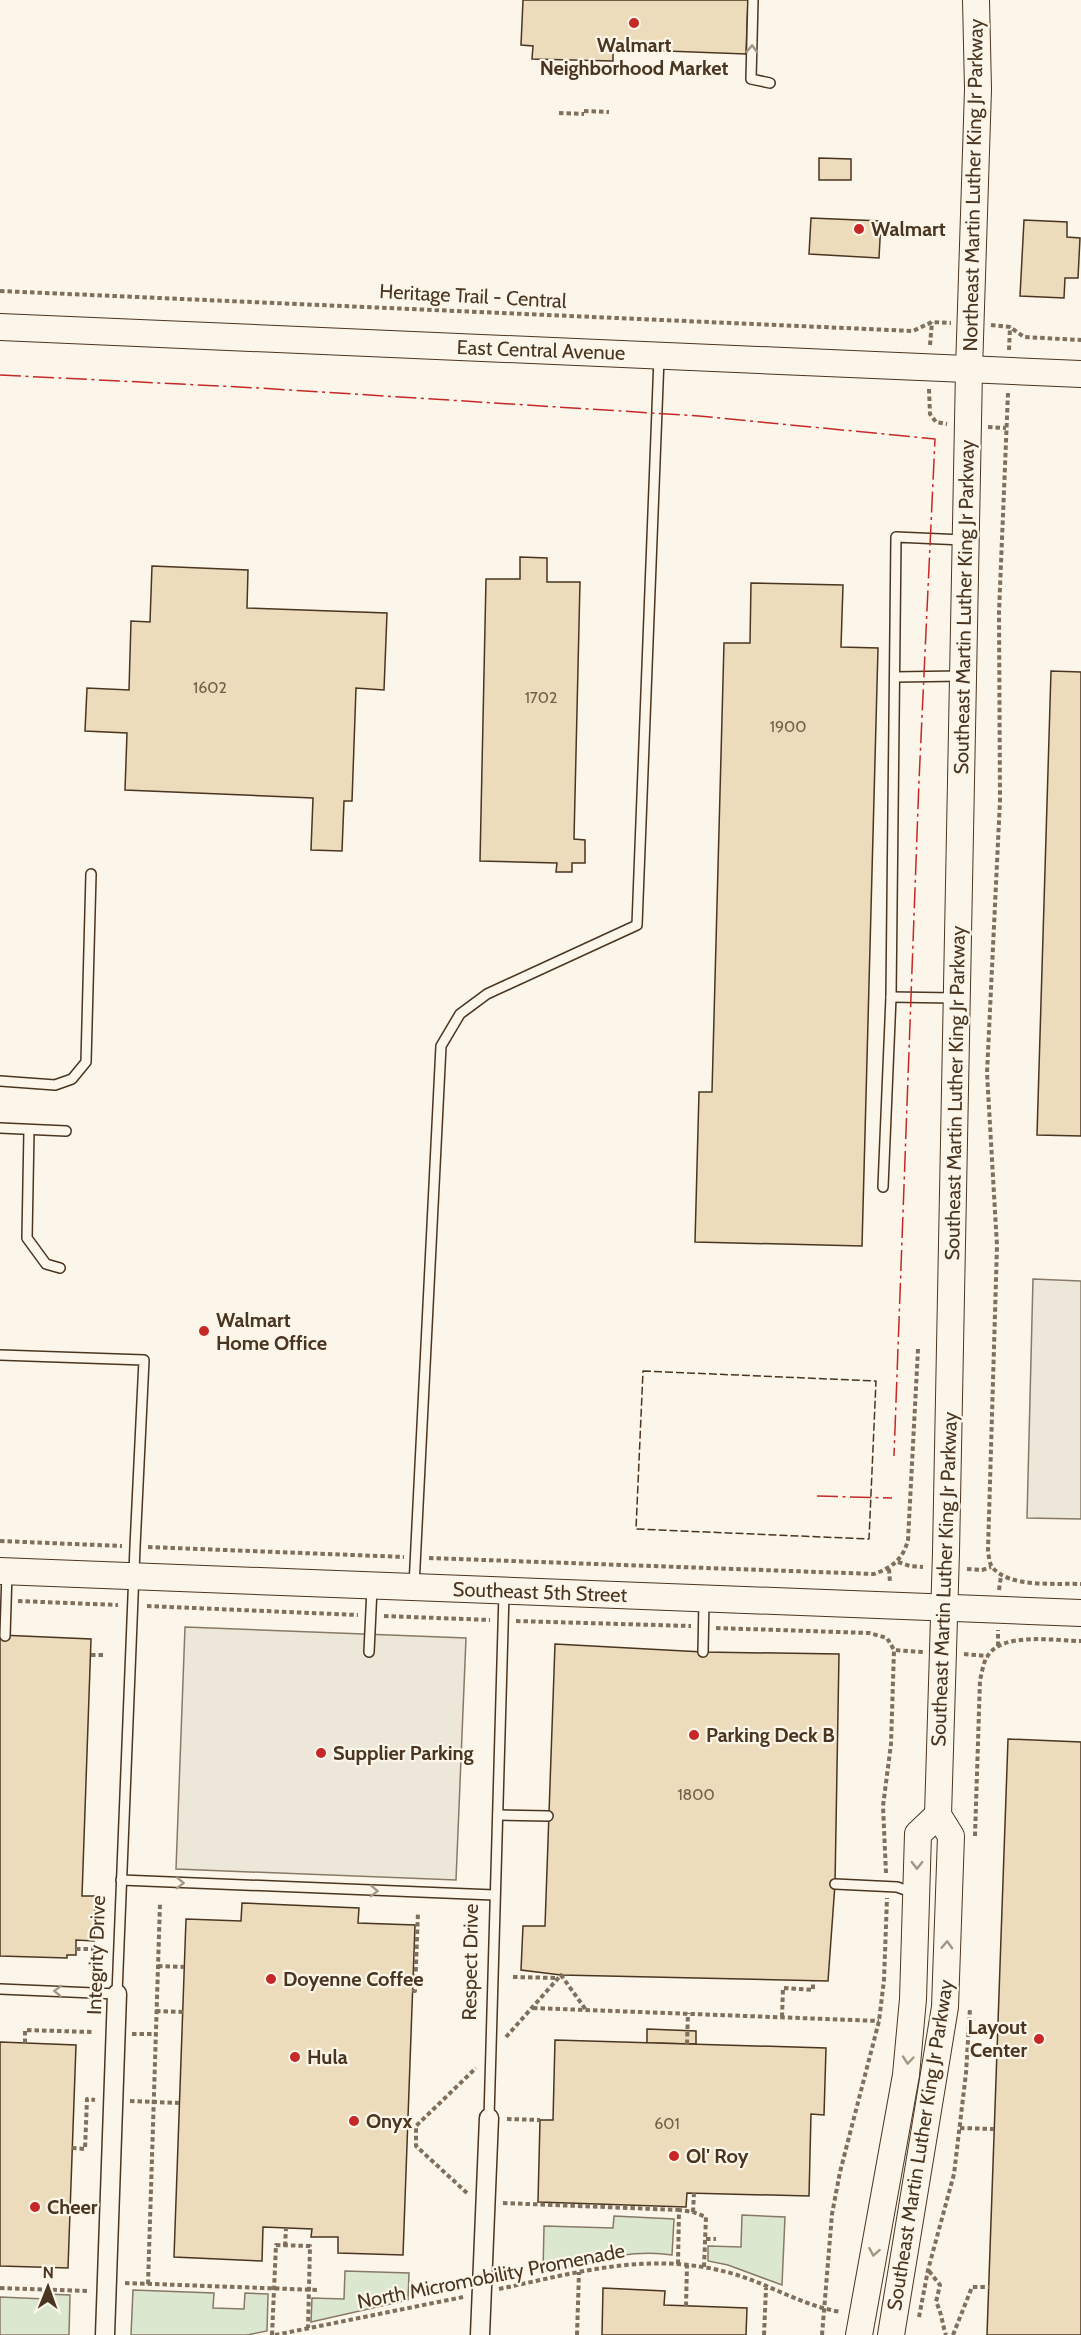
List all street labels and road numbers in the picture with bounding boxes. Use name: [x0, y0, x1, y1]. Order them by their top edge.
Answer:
street label: Northeast Martin Luther King Jr Parkway: [958, 18, 988, 352]
street label: Heritage Trail - Central: [379, 279, 567, 313]
street label: East Central Avenue: [456, 335, 626, 365]
street label: Southeast Martin Luther King Jr Parkway: [949, 439, 979, 775]
street label: Southeast Martin Luther King Jr Parkway: [940, 925, 970, 1261]
street label: Southeast Martin Luther King Jr Parkway: [926, 1411, 962, 1747]
street label: Southeast 5th Street: [452, 1577, 628, 1607]
street label: Integrity Drive: [82, 1895, 110, 2015]
street label: Respect Drive: [457, 1903, 483, 2021]
street label: Southeast Martin Luther King Jr Parkway: [882, 1978, 958, 2312]
street label: North Micromobility Promenade: [355, 2238, 627, 2314]

